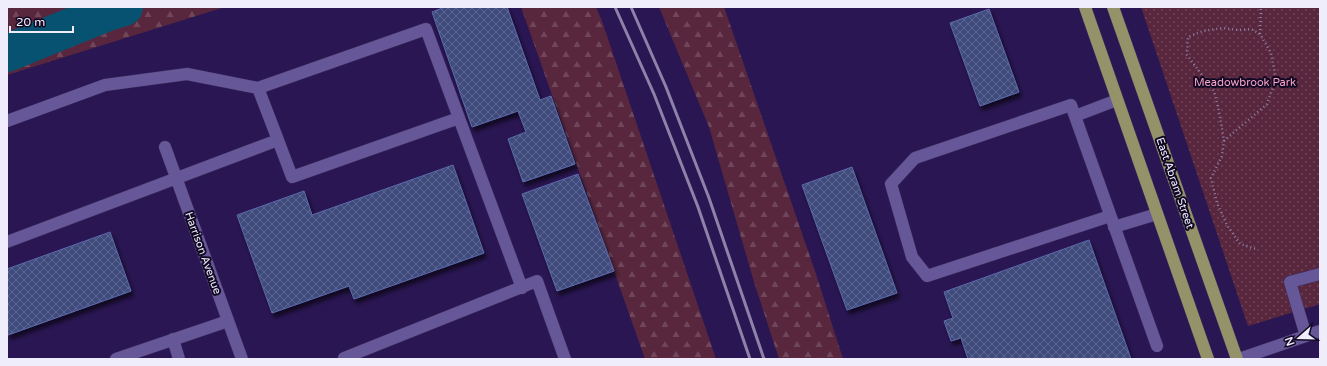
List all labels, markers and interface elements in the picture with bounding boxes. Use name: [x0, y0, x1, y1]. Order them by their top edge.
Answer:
scale bar: [10, 8, 73, 34]
text: 20 m: [16, 15, 45, 29]
park label: Meadowbrook Park: [1194, 76, 1296, 89]
street label: East Abram Street: [1153, 136, 1197, 230]
street label: Harrison Avenue: [182, 210, 224, 296]
north arrow: [1279, 318, 1319, 358]
text: N: [1282, 335, 1298, 348]

